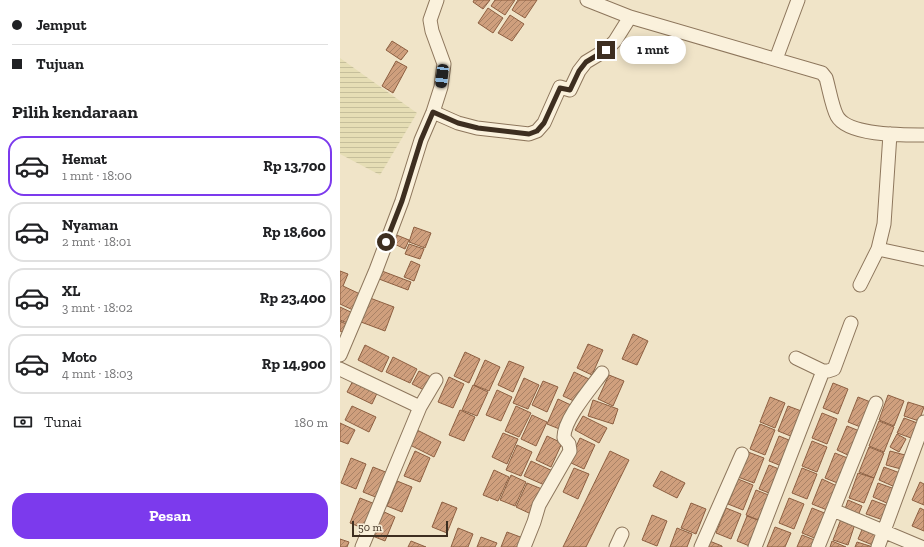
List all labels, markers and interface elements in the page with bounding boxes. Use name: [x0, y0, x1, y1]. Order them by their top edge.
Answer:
text: Jemput: [36, 16, 87, 34]
callout: 1 mnt: [620, 36, 686, 64]
route end: [597, 41, 615, 59]
text: 1 mnt: [637, 42, 669, 57]
text: Tujuan: [36, 55, 84, 73]
car: [435, 63, 449, 89]
text: Pilih kendaraan: [12, 101, 138, 123]
icon: car: [14, 148, 50, 184]
text: Hemat: [62, 150, 107, 168]
text: Rp 13,700: [263, 157, 326, 175]
text: 1 mnt · 18:00: [62, 168, 132, 183]
icon: car: [14, 214, 50, 250]
text: Nyaman: [62, 216, 118, 234]
text: Rp 18,600: [262, 223, 326, 241]
route start: [377, 233, 395, 251]
text: 2 mnt · 18:01: [62, 234, 131, 249]
icon: car: [14, 280, 50, 316]
text: XL: [62, 282, 80, 300]
text: Rp 23,400: [260, 289, 326, 307]
text: 3 mnt · 18:02: [62, 300, 133, 315]
icon: car: [14, 346, 50, 382]
text: Moto: [62, 348, 97, 366]
text: Rp 14,900: [262, 355, 326, 373]
text: 4 mnt · 18:03: [62, 366, 133, 381]
icon: cash: [12, 411, 34, 433]
text: Tunai: [44, 413, 82, 431]
text: 180 m: [294, 415, 328, 430]
button: Pesan: [12, 493, 328, 539]
scale bar: [352, 519, 448, 538]
text: 50 m: [358, 521, 382, 534]

